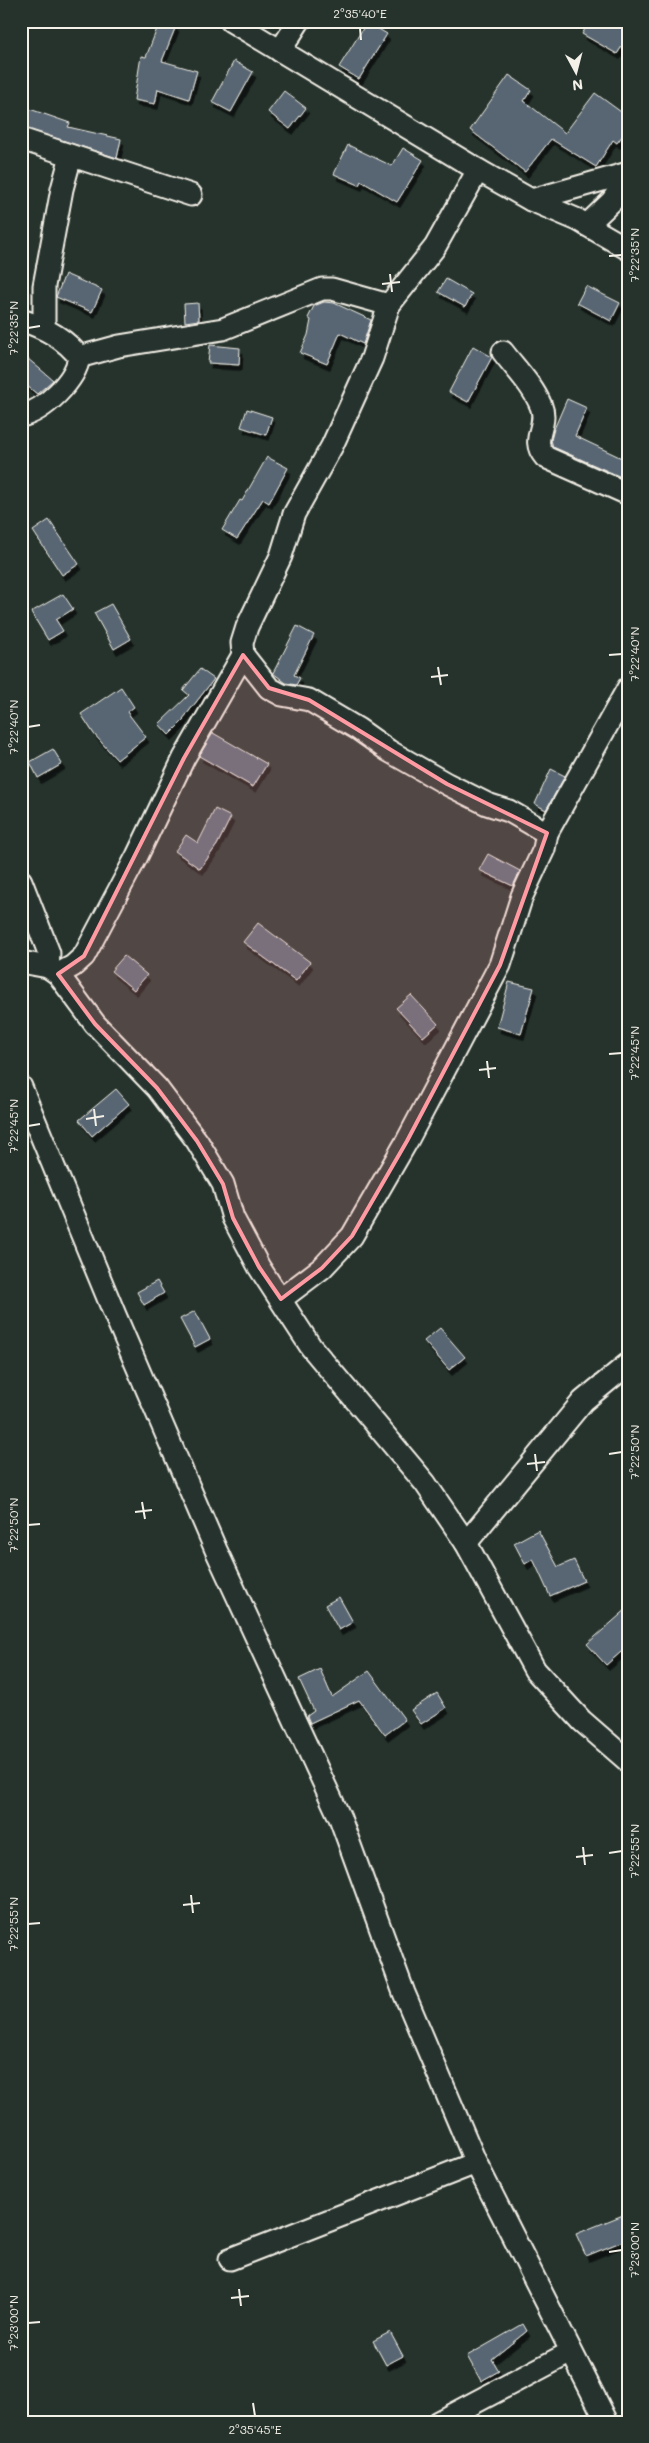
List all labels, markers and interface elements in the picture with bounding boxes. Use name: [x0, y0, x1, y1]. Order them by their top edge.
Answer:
text: 2°35'40"E: [333, 5, 387, 21]
north arrow: [552, 48, 602, 98]
text: N: [571, 75, 584, 95]
text: 7°22'35"N: [626, 228, 642, 282]
text: 7°22'35"N: [5, 301, 21, 355]
text: 7°22'40"N: [626, 627, 642, 681]
text: 7°22'40"N: [5, 700, 21, 754]
text: 7°22'45"N: [626, 1026, 642, 1080]
text: 7°22'45"N: [5, 1099, 21, 1153]
text: 7°22'50"N: [626, 1425, 642, 1479]
text: 7°22'50"N: [5, 1498, 21, 1552]
text: 7°22'55"N: [626, 1824, 642, 1878]
text: 7°22'55"N: [5, 1897, 21, 1951]
text: 7°23'00"N: [626, 2222, 642, 2278]
text: 7°23'00"N: [5, 2295, 21, 2351]
text: 2°35'45"E: [228, 2421, 282, 2437]

